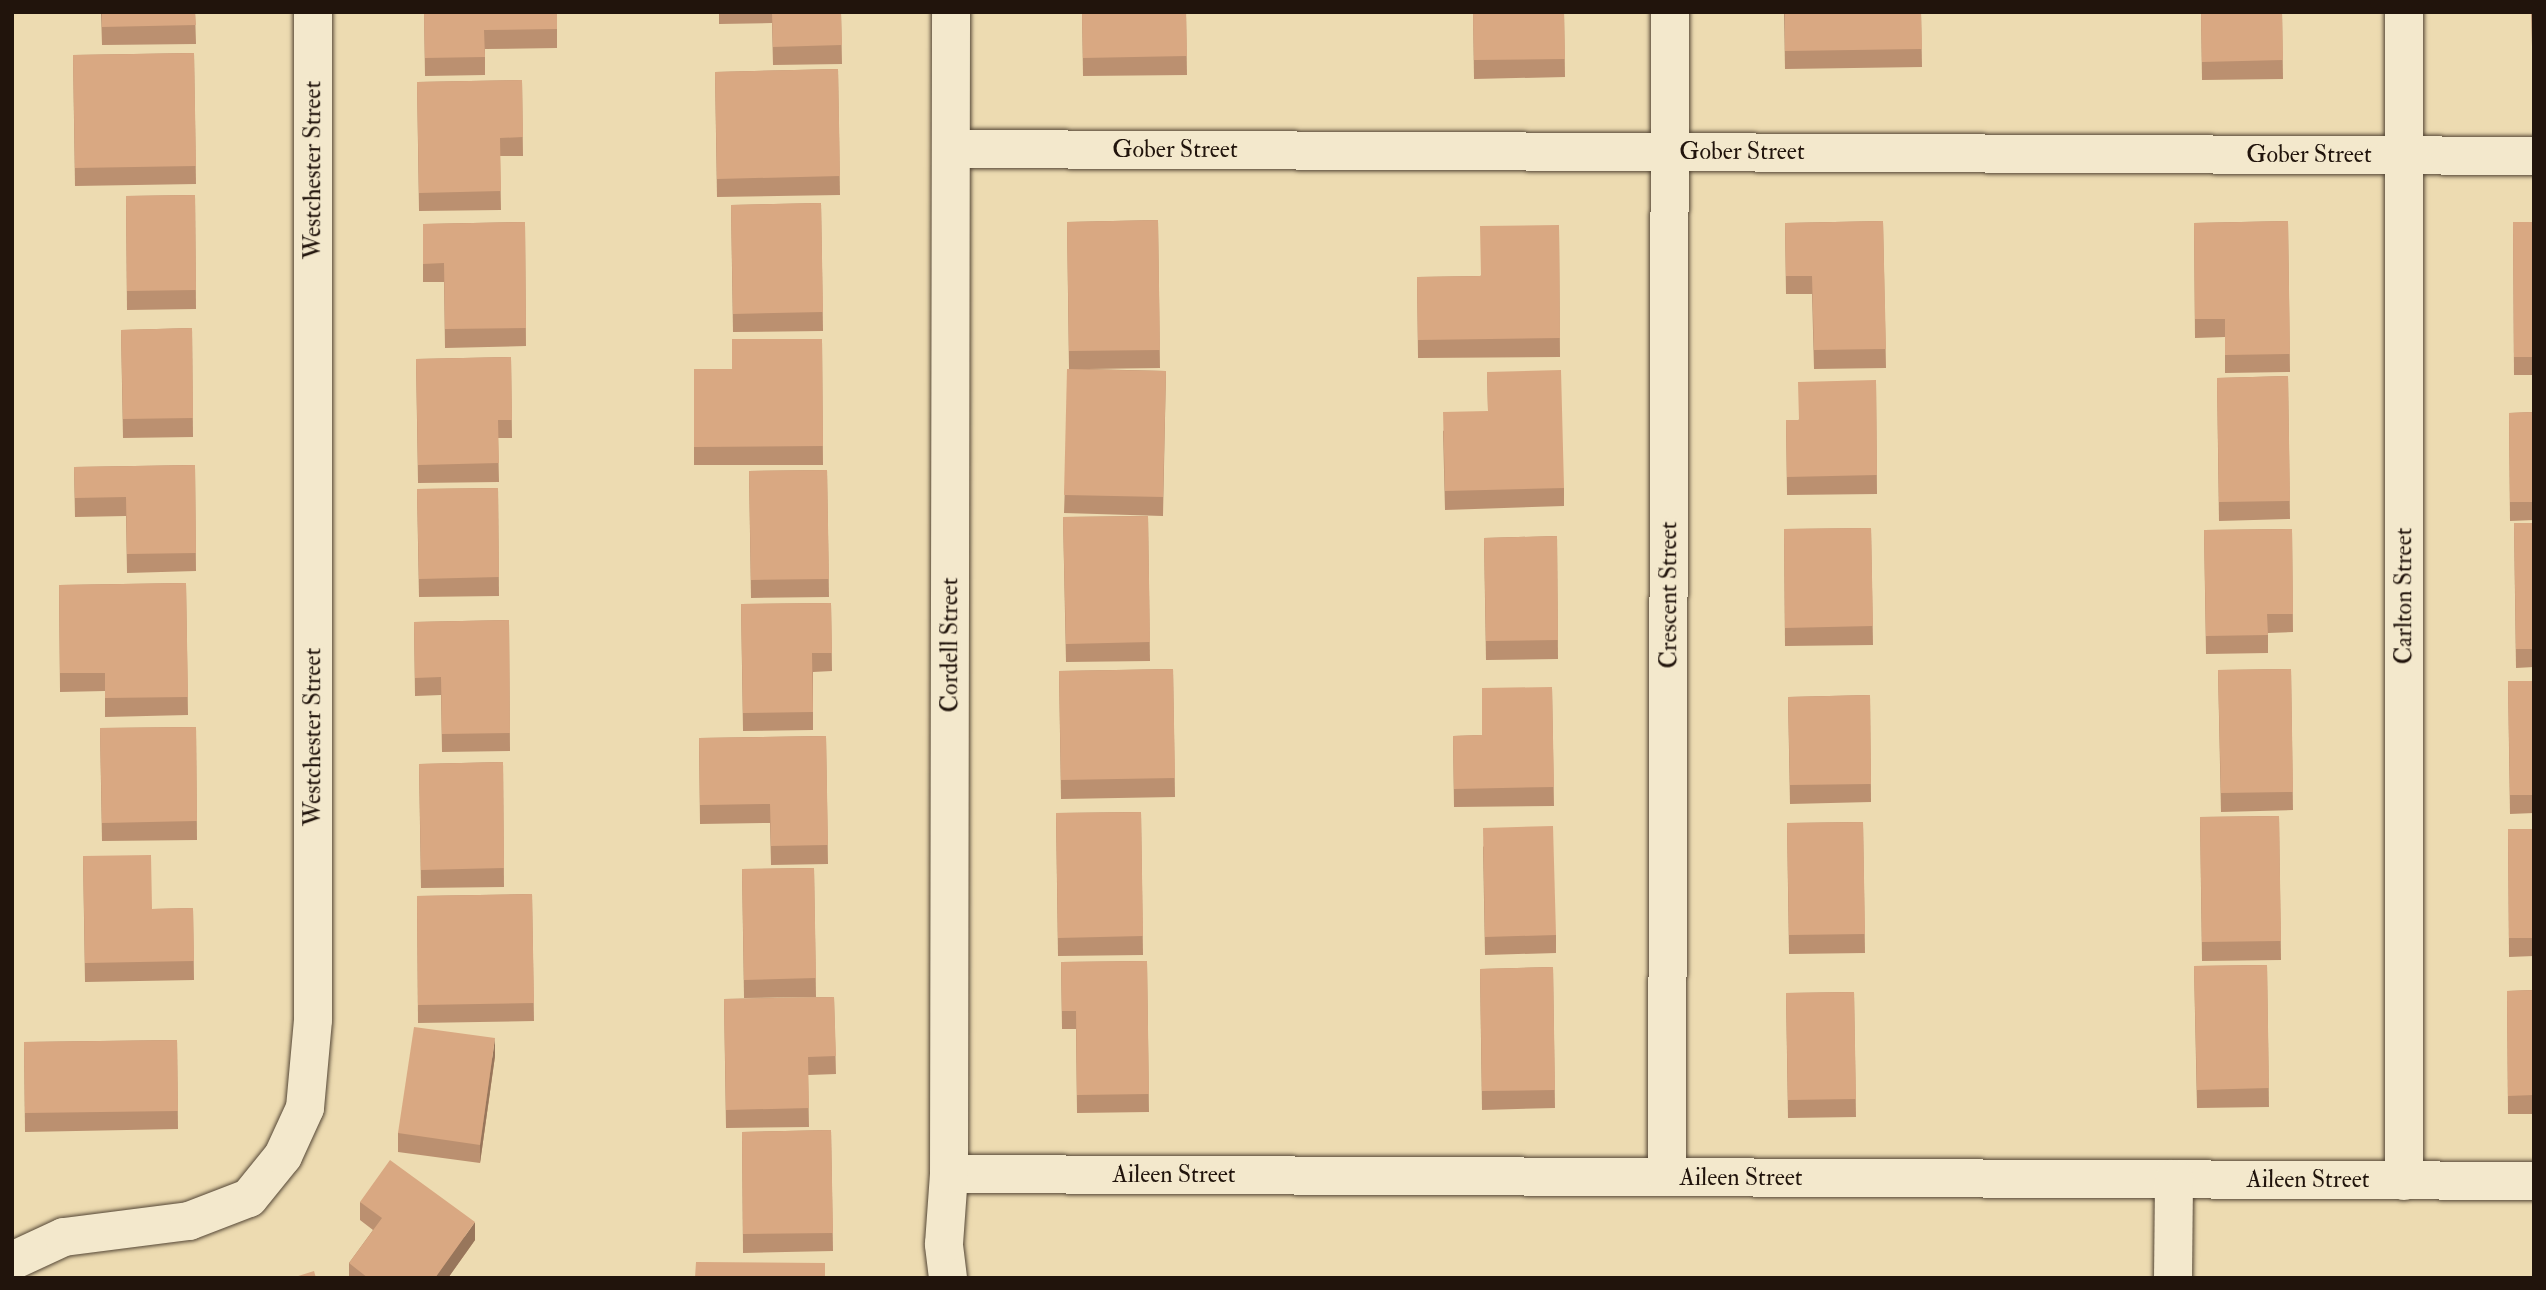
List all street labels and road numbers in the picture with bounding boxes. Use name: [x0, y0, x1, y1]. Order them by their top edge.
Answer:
street label: Westchester Street: [299, 81, 327, 259]
street label: Gober Street: [1112, 136, 1238, 164]
street label: Gober Street: [1679, 138, 1805, 166]
street label: Gober Street: [2246, 141, 2372, 169]
street label: Crescent Street: [1655, 521, 1683, 669]
street label: Carlton Street: [2390, 528, 2418, 664]
street label: Cordell Street: [936, 578, 964, 712]
street label: Westchester Street: [299, 648, 327, 826]
street label: Aileen Street: [1112, 1161, 1236, 1189]
street label: Aileen Street: [1679, 1164, 1803, 1192]
street label: Aileen Street: [2246, 1166, 2370, 1194]

